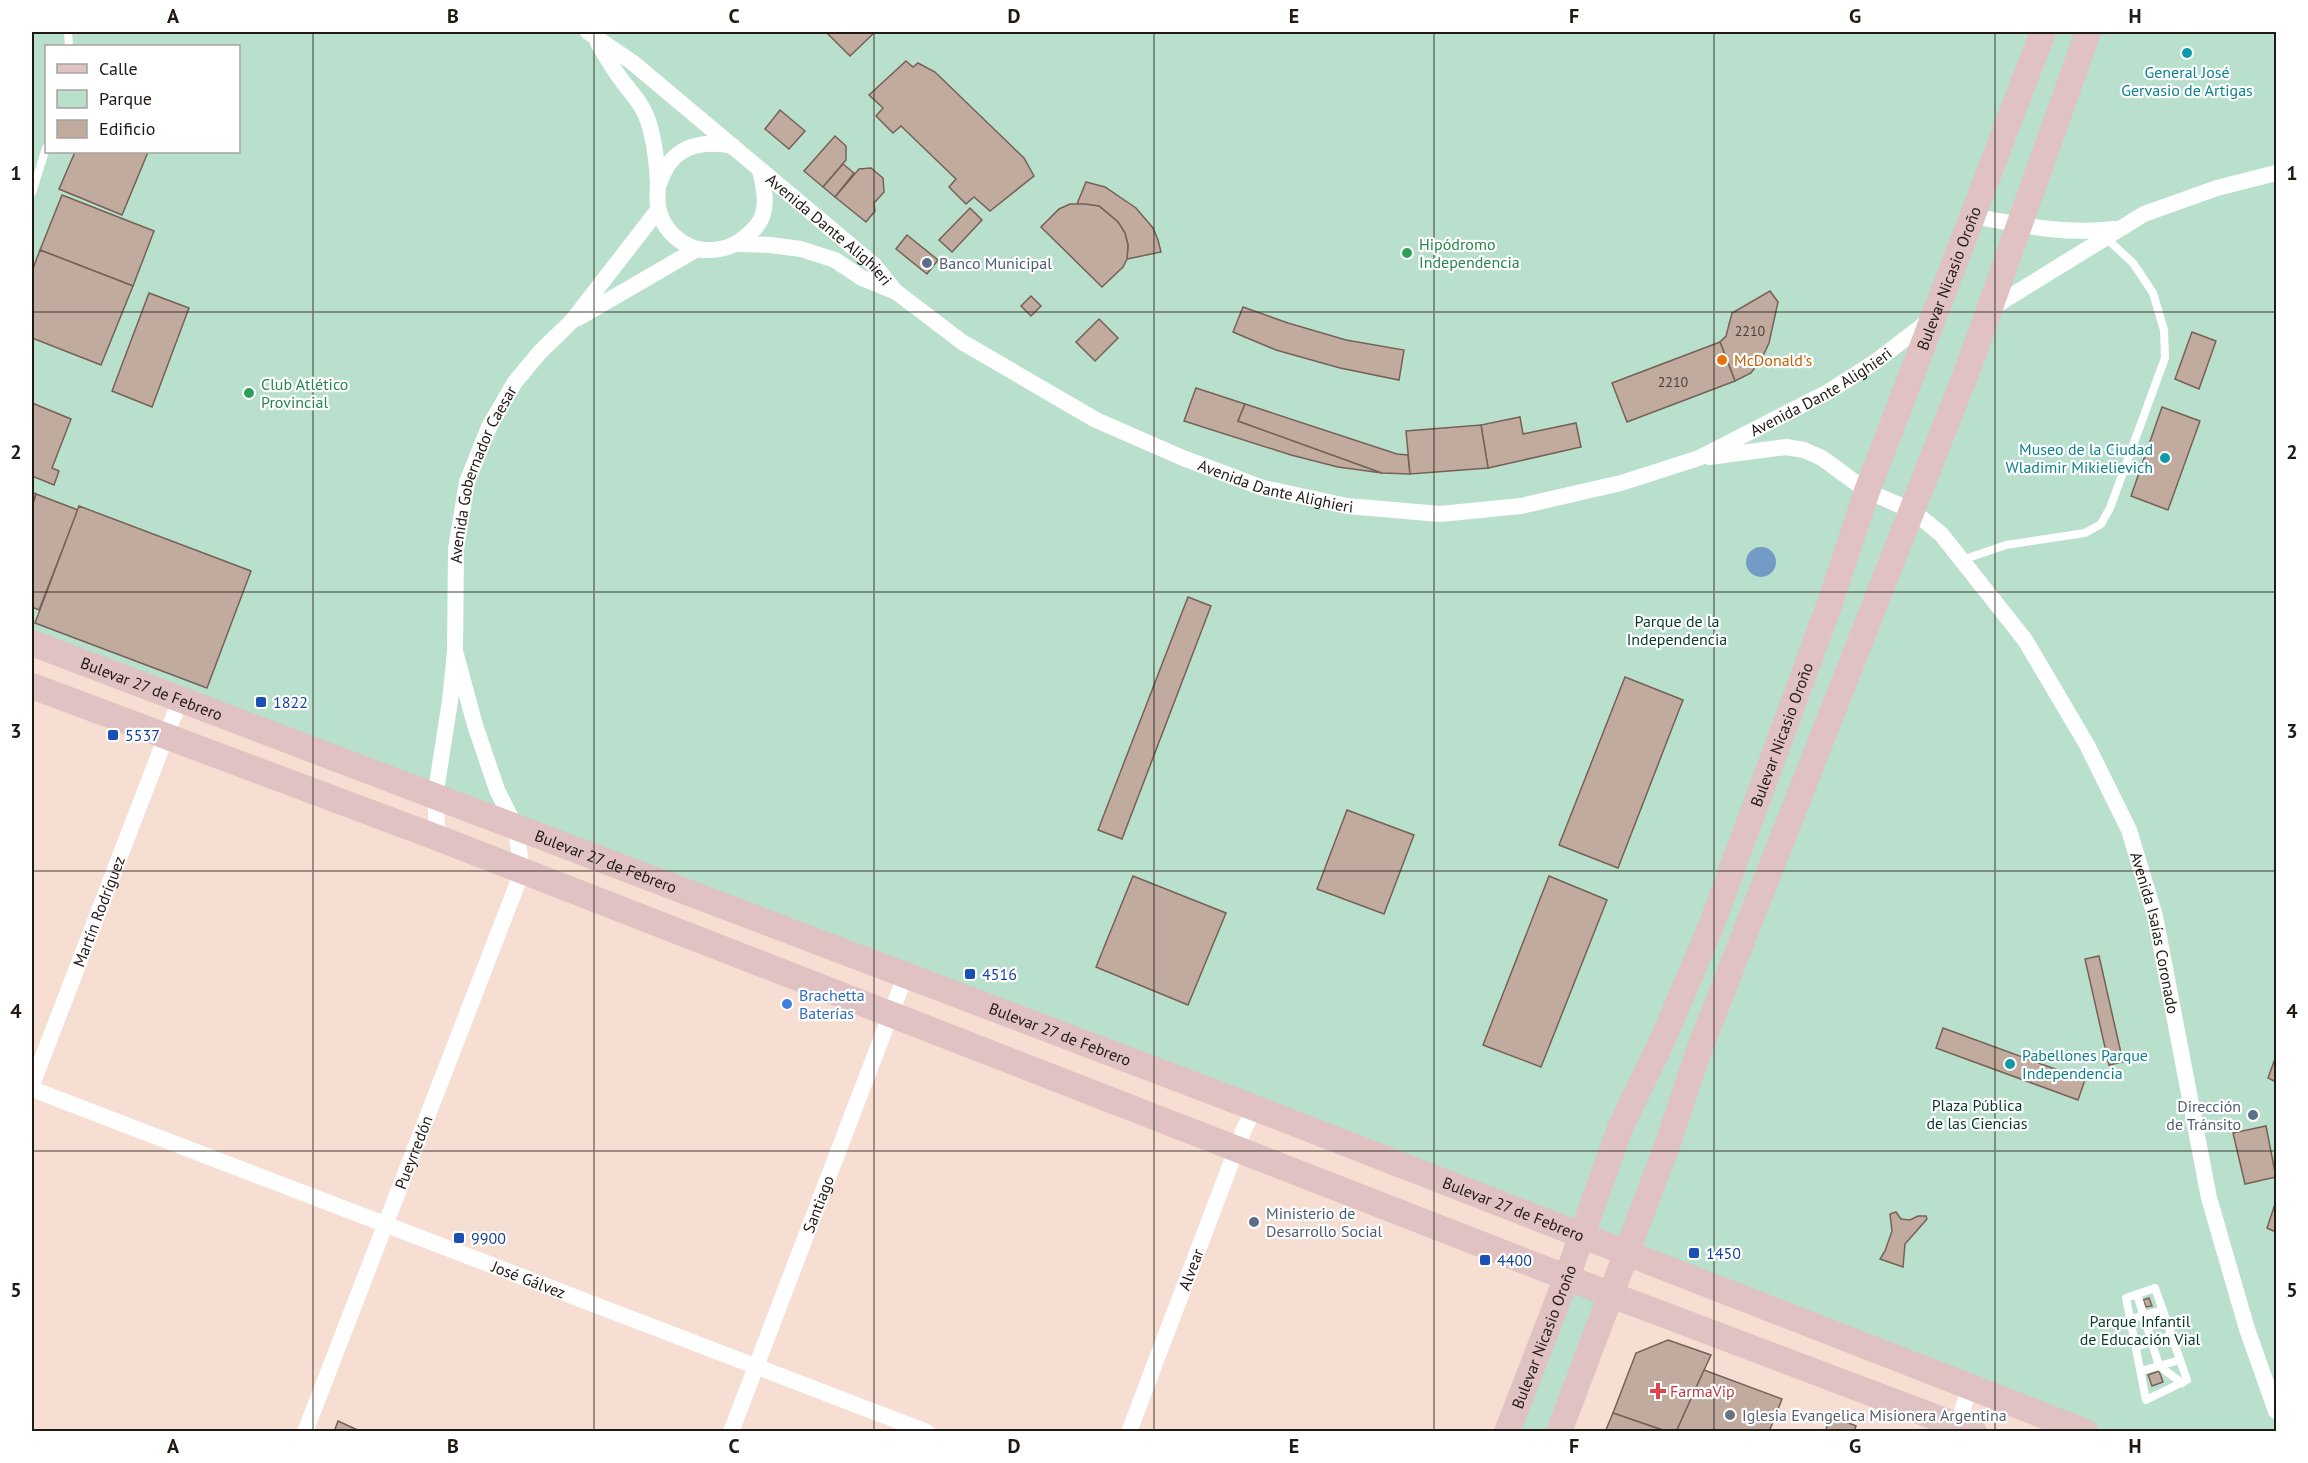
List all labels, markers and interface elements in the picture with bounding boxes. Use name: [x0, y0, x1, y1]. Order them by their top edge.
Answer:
text: A: [167, 3, 180, 29]
text: B: [447, 3, 459, 29]
text: C: [728, 3, 740, 29]
text: D: [1008, 3, 1021, 29]
text: E: [1289, 3, 1299, 29]
text: F: [1569, 3, 1579, 29]
text: G: [1849, 3, 1861, 29]
text: H: [2128, 3, 2142, 29]
legend: [45, 45, 240, 153]
marker: General José Gervasio de Artigas: [2180, 46, 2194, 60]
text: Calle: [99, 57, 138, 80]
place label: General José Gervasio de Artigas: [2121, 62, 2253, 100]
text: Parque: [99, 87, 152, 110]
text: Edificio: [99, 117, 155, 140]
text: 1: [10, 160, 22, 186]
text: 1: [2286, 160, 2298, 186]
street label: Avenida Dante Alighieri: [762, 169, 896, 289]
street label: Bulevar Nicasio Oroño: [1912, 204, 1985, 353]
place label: Hipódromo Independencia: [1419, 234, 1520, 272]
marker: Hipódromo Independencia: [1400, 246, 1414, 260]
place label: Banco Municipal: [939, 253, 1052, 273]
marker: Banco Municipal: [920, 256, 934, 270]
house number: 2210: [1735, 322, 1766, 340]
street label: Avenida Dante Alighieri: [1746, 343, 1896, 440]
place label: McDonald's: [1734, 350, 1812, 370]
marker: McDonald's: [1715, 353, 1729, 367]
house number: 2210: [1658, 373, 1689, 391]
place label: Club Atlético Provincial: [261, 374, 348, 412]
street label: Avenida Gobernador Caesar: [446, 382, 521, 563]
marker: Club Atlético Provincial: [242, 386, 256, 400]
text: 2: [10, 439, 22, 465]
place label: Museo de la Ciudad Wladimir Mikielievich: [2006, 439, 2153, 477]
text: 2: [2286, 439, 2298, 465]
marker: Museo de la Ciudad Wladimir Mikielievich: [2158, 451, 2172, 465]
street label: Avenida Dante Alighieri: [1195, 455, 1354, 516]
park label: Parque de la Independencia: [1627, 611, 1727, 649]
street label: Bulevar 27 de Febrero: [78, 652, 226, 725]
street label: Bulevar Nicasio Oroño: [1746, 660, 1817, 809]
place label: 1822: [273, 692, 308, 712]
marker: 1822: [254, 695, 268, 709]
text: 3: [10, 718, 22, 744]
text: 3: [2286, 718, 2298, 744]
place label: 5537: [125, 725, 160, 745]
marker: 5537: [106, 728, 120, 742]
street label: Bulevar 27 de Febrero: [532, 825, 680, 897]
street label: Avenida Isaías Coronado: [2126, 849, 2184, 1016]
street label: Martín Rodríguez: [68, 853, 129, 970]
place label: 4516: [982, 964, 1017, 984]
marker: 4516: [963, 967, 977, 981]
place label: Brachetta Baterías: [799, 985, 865, 1023]
marker: Brachetta Baterías: [780, 997, 794, 1011]
text: 4: [10, 998, 22, 1024]
street label: Bulevar 27 de Febrero: [986, 998, 1134, 1070]
text: 4: [2286, 998, 2298, 1024]
place label: Pabellones Parque Independencia: [2022, 1045, 2148, 1083]
marker: Pabellones Parque Independencia: [2003, 1057, 2017, 1071]
park label: Plaza Pública de las Ciencias: [1926, 1095, 2028, 1133]
place label: Dirección de Tránsito: [2166, 1096, 2241, 1134]
marker: Dirección de Tránsito: [2246, 1108, 2260, 1122]
street label: Pueyrredón: [390, 1113, 437, 1192]
street label: Santiago: [798, 1172, 838, 1236]
street label: Bulevar 27 de Febrero: [1440, 1172, 1587, 1245]
place label: Ministerio de Desarrollo Social: [1266, 1203, 1382, 1241]
marker: Ministerio de Desarrollo Social: [1247, 1215, 1261, 1229]
place label: 9900: [471, 1228, 506, 1248]
marker: 9900: [452, 1231, 466, 1245]
place label: 1450: [1706, 1243, 1741, 1263]
street label: Alvear: [1174, 1245, 1208, 1293]
marker: 1450: [1687, 1246, 1701, 1260]
place label: 4400: [1497, 1250, 1532, 1270]
marker: 4400: [1478, 1253, 1492, 1267]
street label: José Gálvez: [488, 1256, 569, 1303]
street label: Bulevar Nicasio Oroño: [1507, 1262, 1580, 1412]
text: 5: [10, 1277, 22, 1303]
text: 5: [2286, 1277, 2298, 1303]
park label: Parque Infantil de Educación Vial: [2080, 1311, 2201, 1349]
place label: FarmaVip: [1670, 1381, 1735, 1401]
marker: FarmaVip: [1651, 1384, 1665, 1398]
place label: Iglesia Evangelica Misionera Argentina: [1742, 1405, 2007, 1425]
marker: Iglesia Evangelica Misionera Argentina: [1723, 1408, 1737, 1422]
text: A: [167, 1433, 180, 1459]
text: B: [447, 1433, 459, 1459]
text: C: [728, 1433, 740, 1459]
text: D: [1008, 1433, 1021, 1459]
text: E: [1289, 1433, 1299, 1459]
text: F: [1569, 1433, 1579, 1459]
text: G: [1849, 1433, 1861, 1459]
text: H: [2128, 1433, 2142, 1459]

